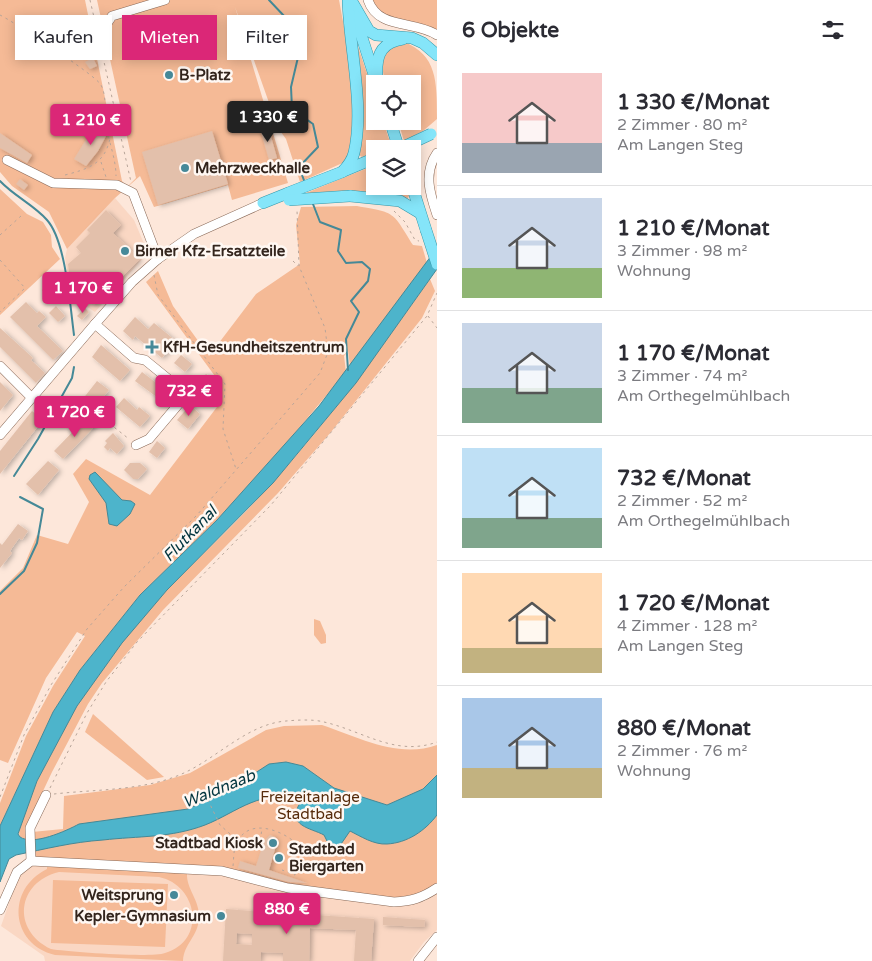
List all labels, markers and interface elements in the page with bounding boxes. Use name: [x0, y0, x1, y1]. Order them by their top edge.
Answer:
chip: Kaufen: [15, 15, 112, 60]
chip: Mieten: [122, 15, 217, 60]
chip: Filter: [227, 15, 307, 60]
icon: filters: [819, 16, 847, 44]
text: 6 Objekte: [462, 18, 559, 43]
place label: B-Platz: [179, 66, 231, 84]
marker: B-Platz: [163, 69, 175, 81]
map controls: [366, 75, 421, 195]
button: locate: [366, 75, 421, 130]
text: 1 330 €/Monat: [617, 90, 769, 115]
icon: home: [502, 93, 562, 153]
pin: 1 330 €: [222, 100, 314, 143]
pin: 1 210 €: [45, 104, 137, 146]
text: 1 330 €: [238, 107, 298, 127]
text: 1 210 €: [61, 110, 121, 130]
text: 2 Zimmer · 80 m²: [617, 115, 747, 135]
text: Am Langen Steg: [617, 135, 743, 155]
button: layers: [366, 140, 421, 195]
place label: Mehrzweckhalle: [195, 159, 311, 177]
marker: Mehrzweckhalle: [179, 162, 191, 174]
text: 1 210 €/Monat: [617, 216, 769, 241]
icon: home: [502, 218, 562, 278]
text: 3 Zimmer · 98 m²: [617, 241, 747, 261]
place label: Birner Kfz-Ersatzteile: [135, 242, 286, 260]
marker: Birner Kfz-Ersatzteile: [119, 245, 131, 257]
text: Wohnung: [617, 261, 691, 281]
pin: 1 170 €: [37, 272, 129, 314]
text: 1 170 €: [53, 278, 113, 298]
place label: KfH-Gesundheitszentrum: [163, 338, 345, 356]
marker: KfH-Gesundheitszentrum: [145, 340, 159, 354]
text: 1 170 €/Monat: [617, 341, 769, 366]
icon: home: [502, 343, 562, 403]
text: 3 Zimmer · 74 m²: [617, 366, 747, 386]
pin: 732 €: [154, 374, 224, 417]
text: 732 €: [166, 381, 212, 401]
text: Am Orthegelmühlbach: [617, 386, 790, 406]
pin: 1 720 €: [29, 396, 121, 438]
text: 1 720 €: [45, 402, 105, 422]
text: 732 €/Monat: [617, 466, 751, 491]
icon: home: [502, 468, 562, 528]
text: 2 Zimmer · 52 m²: [617, 491, 747, 511]
water label: Flutkanal: [159, 501, 223, 566]
text: Am Orthegelmühlbach: [617, 511, 790, 531]
text: 1 720 €/Monat: [617, 591, 769, 616]
icon: home: [502, 593, 562, 653]
text: 4 Zimmer · 128 m²: [617, 616, 757, 636]
text: Am Langen Steg: [617, 636, 743, 656]
text: 880 €/Monat: [617, 716, 751, 741]
icon: home: [502, 718, 562, 778]
text: 2 Zimmer · 76 m²: [617, 741, 747, 761]
text: Wohnung: [617, 761, 691, 781]
water label: Waldnaab: [180, 765, 259, 813]
park label: Freizeitanlage Stadtbad: [260, 788, 360, 823]
place label: Stadtbad Kiosk: [155, 834, 263, 852]
marker: Stadtbad Kiosk: [267, 837, 279, 849]
place label: Stadtbad Biergarten: [289, 840, 364, 876]
marker: Stadtbad Biergarten: [273, 852, 285, 864]
place label: Weitsprung: [81, 886, 164, 905]
marker: Weitsprung: [168, 889, 180, 901]
pin: 880 €: [252, 892, 322, 935]
text: 880 €: [264, 899, 310, 919]
place label: Kepler-Gymnasium: [74, 907, 211, 926]
marker: Kepler-Gymnasium: [215, 910, 227, 922]

